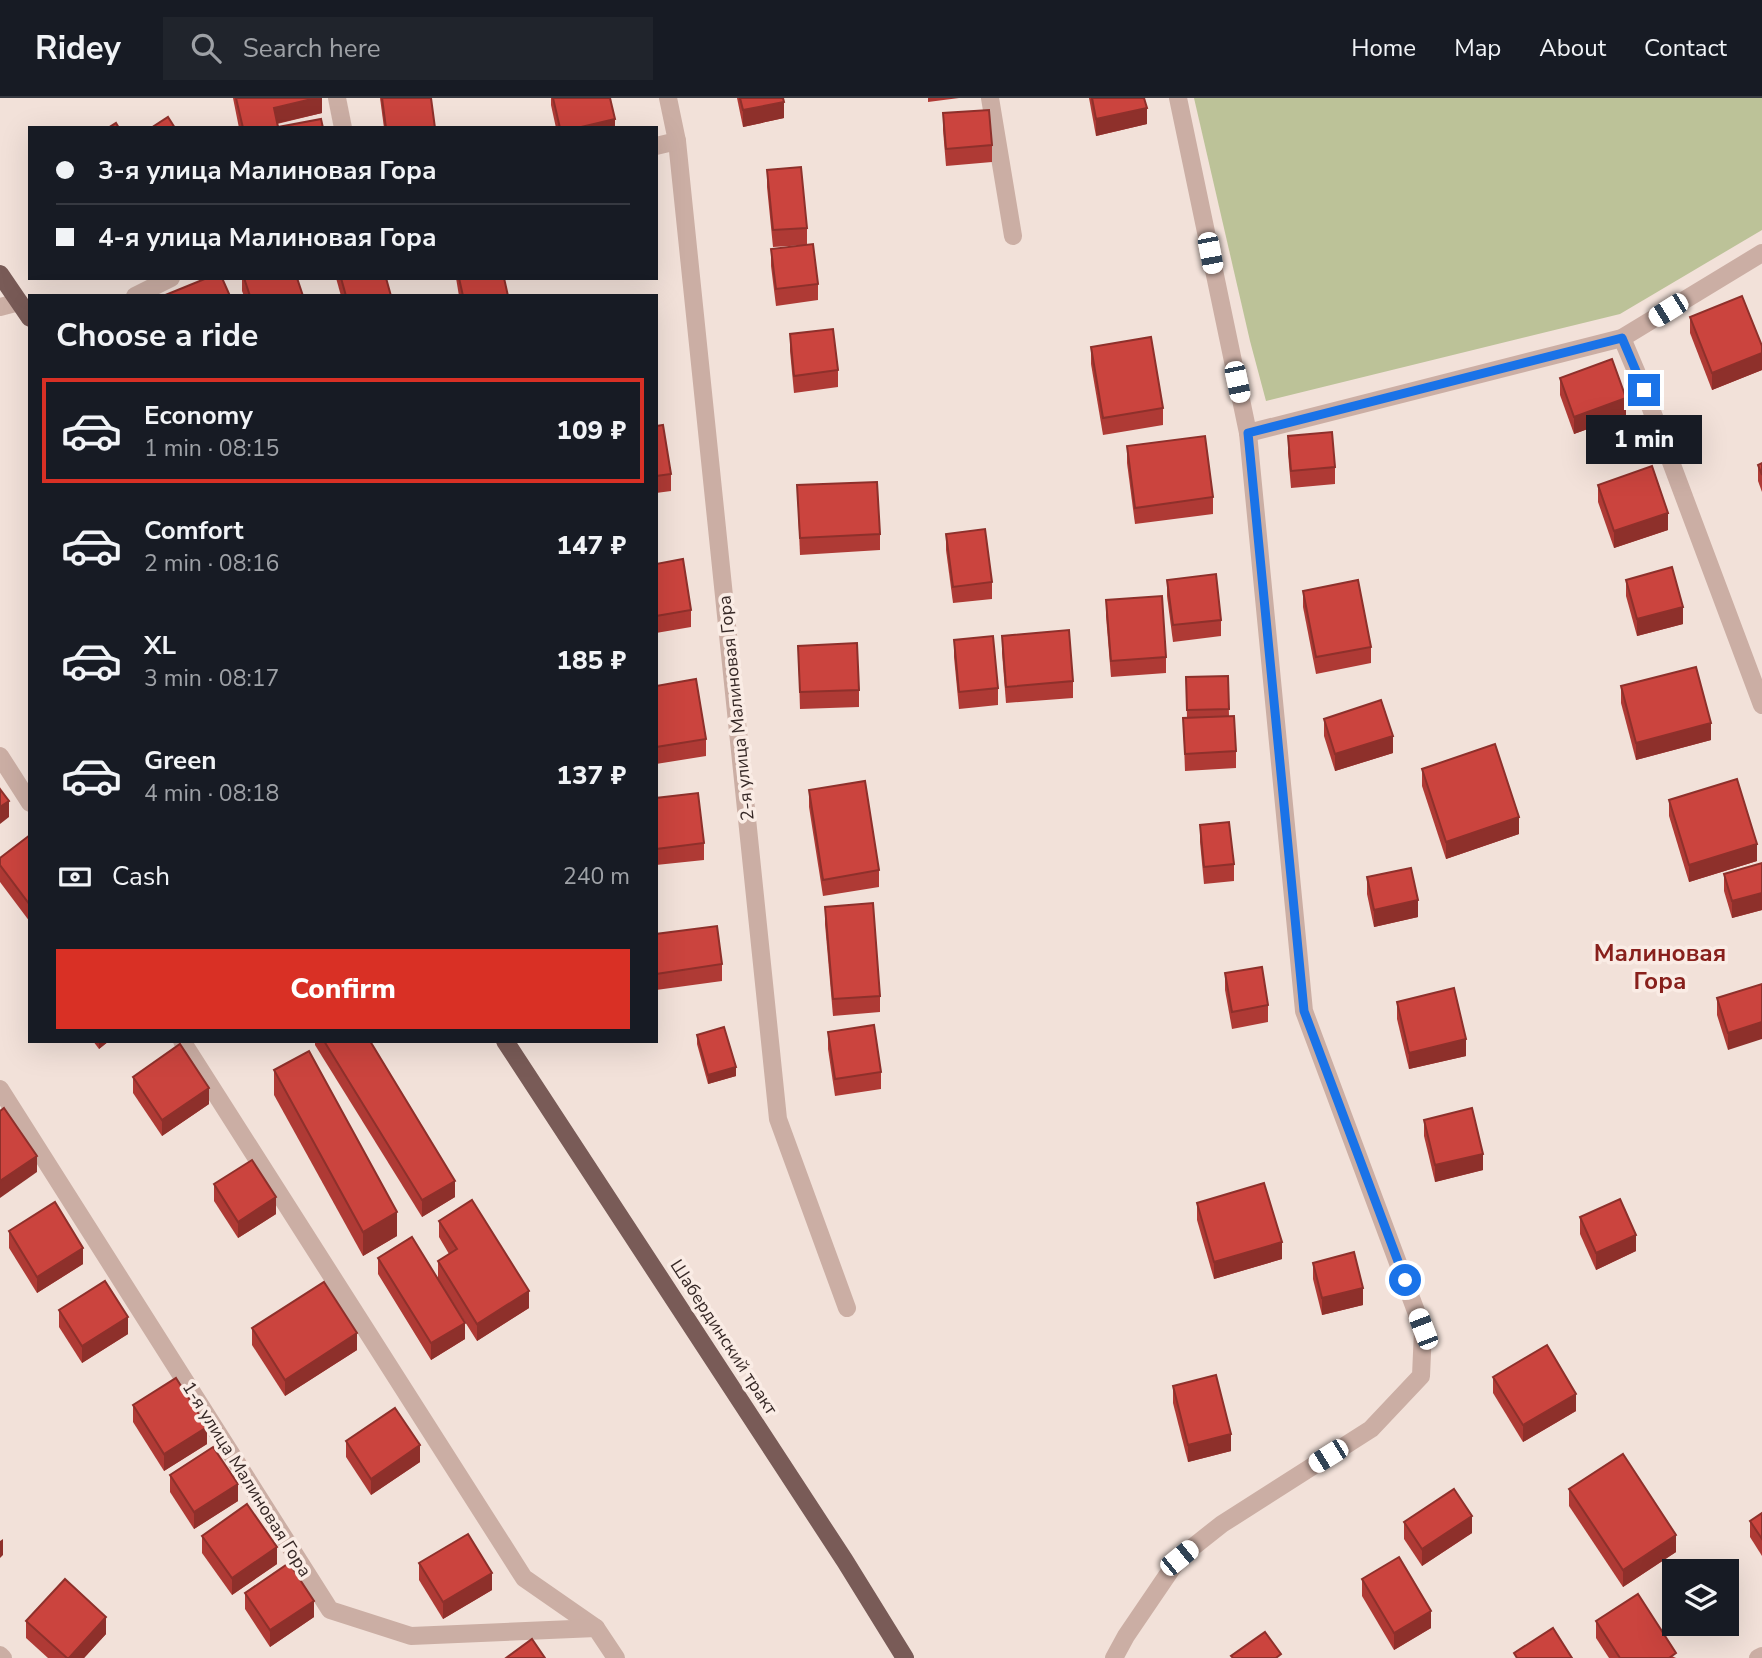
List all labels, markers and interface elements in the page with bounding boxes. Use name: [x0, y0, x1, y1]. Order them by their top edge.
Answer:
search box: [163, 17, 653, 80]
text: Ridey: [35, 26, 121, 71]
icon: search: [187, 29, 225, 67]
text: Search here: [243, 31, 381, 66]
text: Home: [1351, 32, 1416, 64]
text: Map: [1454, 32, 1501, 64]
text: About: [1539, 32, 1606, 64]
text: Contact: [1644, 32, 1727, 64]
text: 3-я улица Малиновая Гора: [98, 153, 437, 188]
text: 4-я улица Малиновая Гора: [98, 220, 437, 255]
car: [1196, 230, 1225, 276]
car: [1645, 290, 1692, 330]
text: Choose a ride: [56, 314, 258, 357]
car: [1223, 359, 1252, 405]
route end: [1628, 374, 1660, 406]
text: Economy: [144, 398, 253, 433]
icon: car: [60, 399, 123, 462]
text: 109 ₽: [556, 413, 626, 448]
callout: 1 min: [1586, 414, 1702, 464]
text: 1 min: [1614, 424, 1674, 455]
text: 1 min · 08:15: [144, 433, 279, 464]
text: Comfort: [144, 513, 244, 548]
icon: car: [60, 514, 123, 577]
text: 147 ₽: [556, 528, 626, 563]
text: 2 min · 08:16: [144, 548, 279, 579]
street label: 2-я улица Малиновая Гора: [712, 594, 760, 822]
text: XL: [144, 628, 176, 663]
icon: car: [60, 629, 123, 692]
text: 185 ₽: [556, 643, 626, 678]
text: 3 min · 08:17: [144, 663, 279, 694]
text: Green: [144, 743, 217, 778]
icon: car: [60, 744, 123, 807]
text: 137 ₽: [556, 758, 626, 793]
text: 4 min · 08:18: [144, 778, 279, 809]
icon: cash: [56, 858, 94, 896]
text: Cash: [112, 859, 170, 894]
text: 240 m: [563, 861, 630, 892]
district label: Малиновая Гора: [1594, 937, 1726, 997]
button: Confirm: [56, 949, 630, 1029]
street label: Шабердинский тракт: [665, 1255, 783, 1419]
route start: [1389, 1264, 1421, 1296]
car: [1406, 1306, 1441, 1352]
street label: 1-я улица Малиновая Гора: [177, 1377, 317, 1581]
car: [1305, 1436, 1352, 1476]
car: [1157, 1537, 1202, 1579]
map controls: [1662, 1559, 1739, 1636]
button: layers: [1662, 1559, 1739, 1636]

